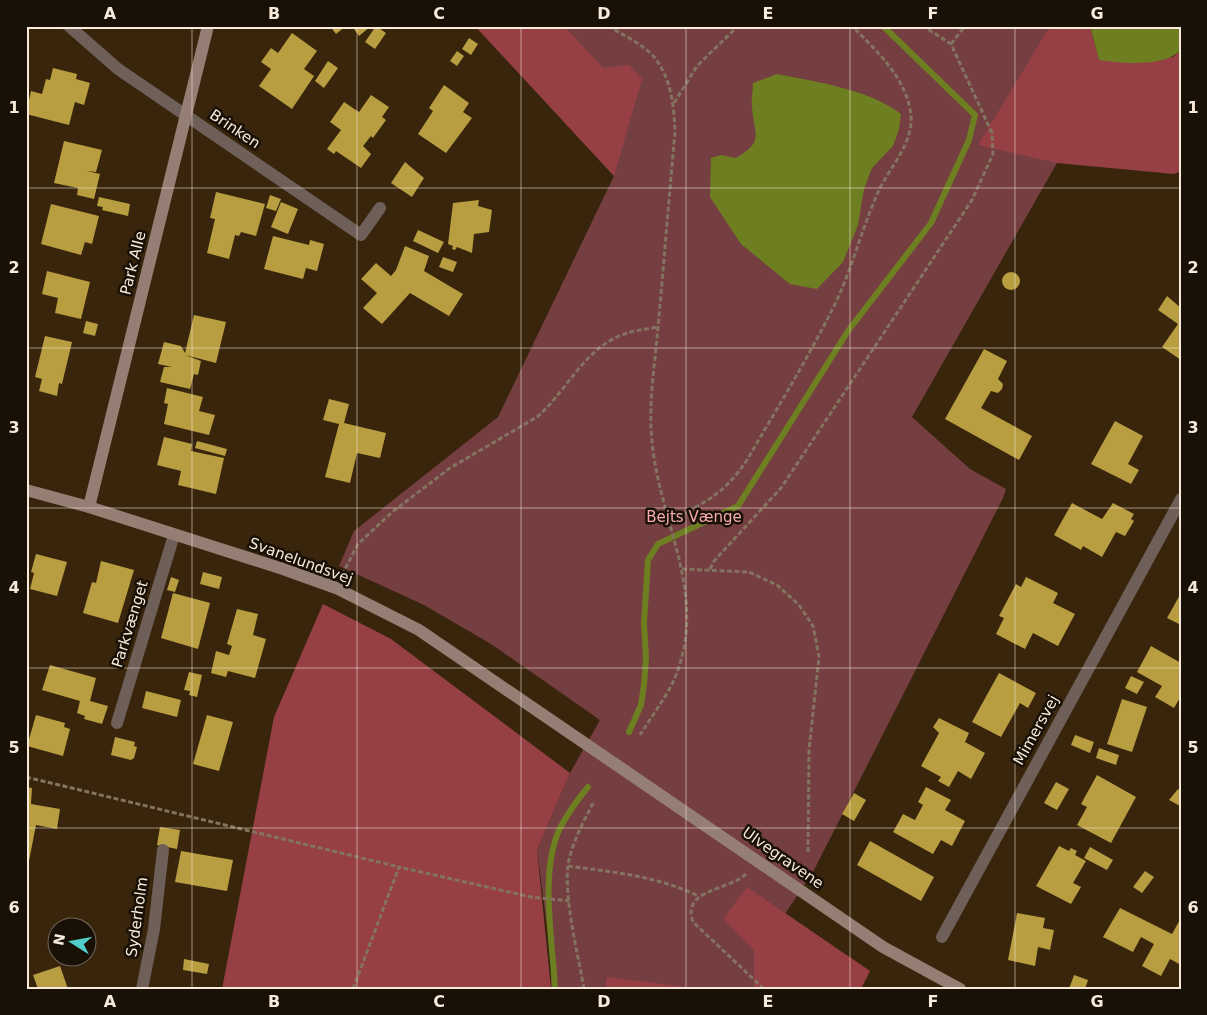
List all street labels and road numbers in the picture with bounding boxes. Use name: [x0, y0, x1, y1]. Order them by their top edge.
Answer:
street label: Brinken: [206, 106, 264, 152]
street label: Park Alle: [116, 229, 150, 297]
street label: Svanelundsvej: [247, 534, 355, 588]
street label: Parkvænget: [108, 578, 152, 670]
street label: Mimersvej: [1009, 692, 1063, 768]
street label: Ulvegravene: [739, 823, 827, 893]
street label: Syderholm: [122, 876, 152, 958]

